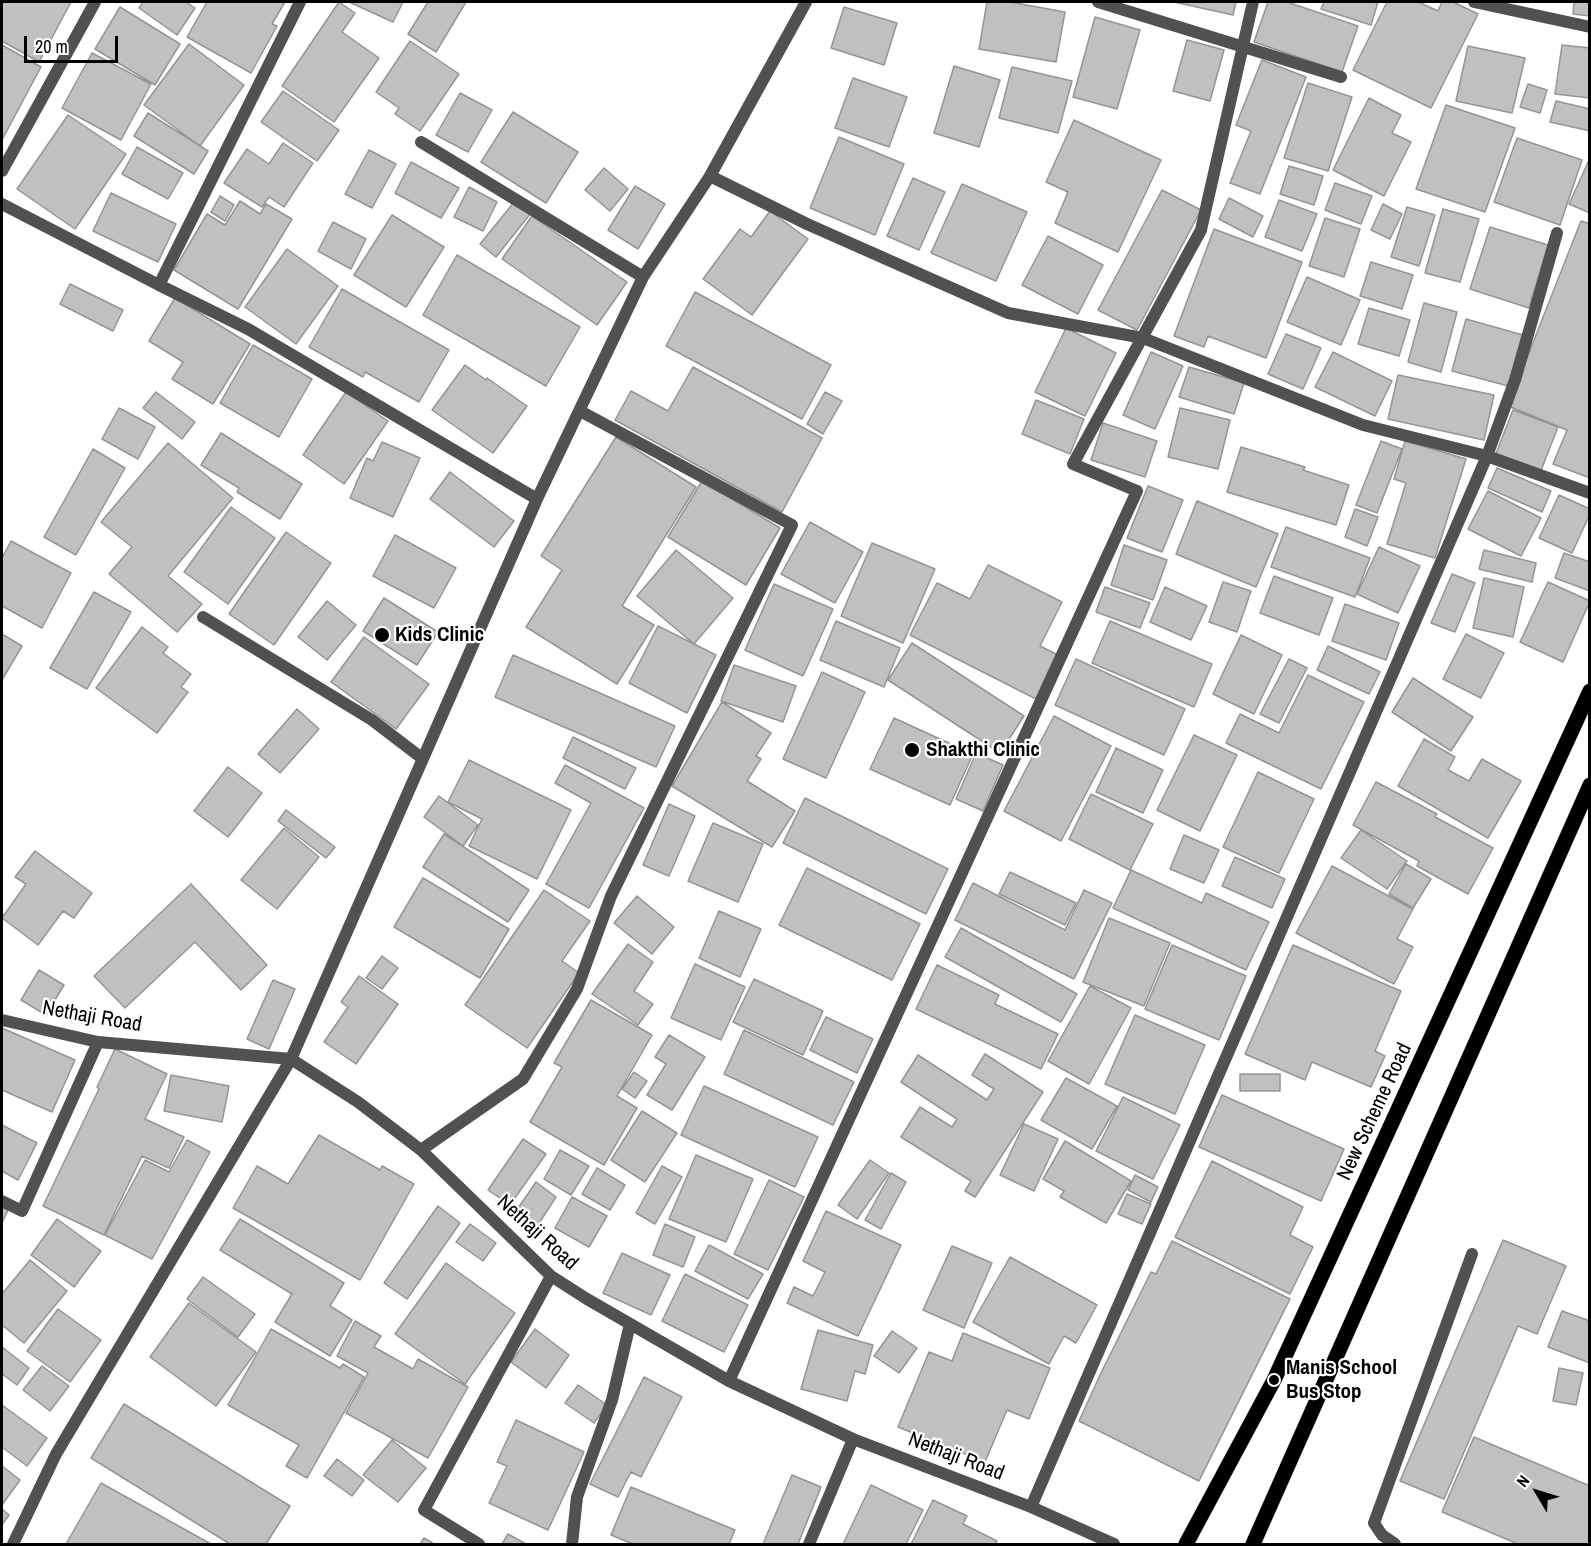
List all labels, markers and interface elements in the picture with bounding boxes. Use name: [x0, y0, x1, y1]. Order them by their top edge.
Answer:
scale bar: [27, 24, 122, 62]
text: 20 m: [35, 34, 68, 59]
place label: Kids Clinic: [395, 622, 484, 648]
marker: Kids Clinic: [373, 626, 391, 644]
place label: Shakthi Clinic: [926, 737, 1040, 763]
marker: Shakthi Clinic: [903, 741, 921, 759]
street label: Nethaji Road: [40, 996, 144, 1038]
street label: New Scheme Road: [1332, 1039, 1418, 1185]
street label: Nethaji Road: [491, 1190, 583, 1276]
place label: Manis School Bus Stop: [1286, 1355, 1397, 1405]
marker: Manis School Bus Stop: [1267, 1373, 1281, 1387]
street label: Nethaji Road: [905, 1427, 1007, 1487]
north arrow: [1507, 1462, 1567, 1522]
text: N: [1511, 1470, 1534, 1491]

